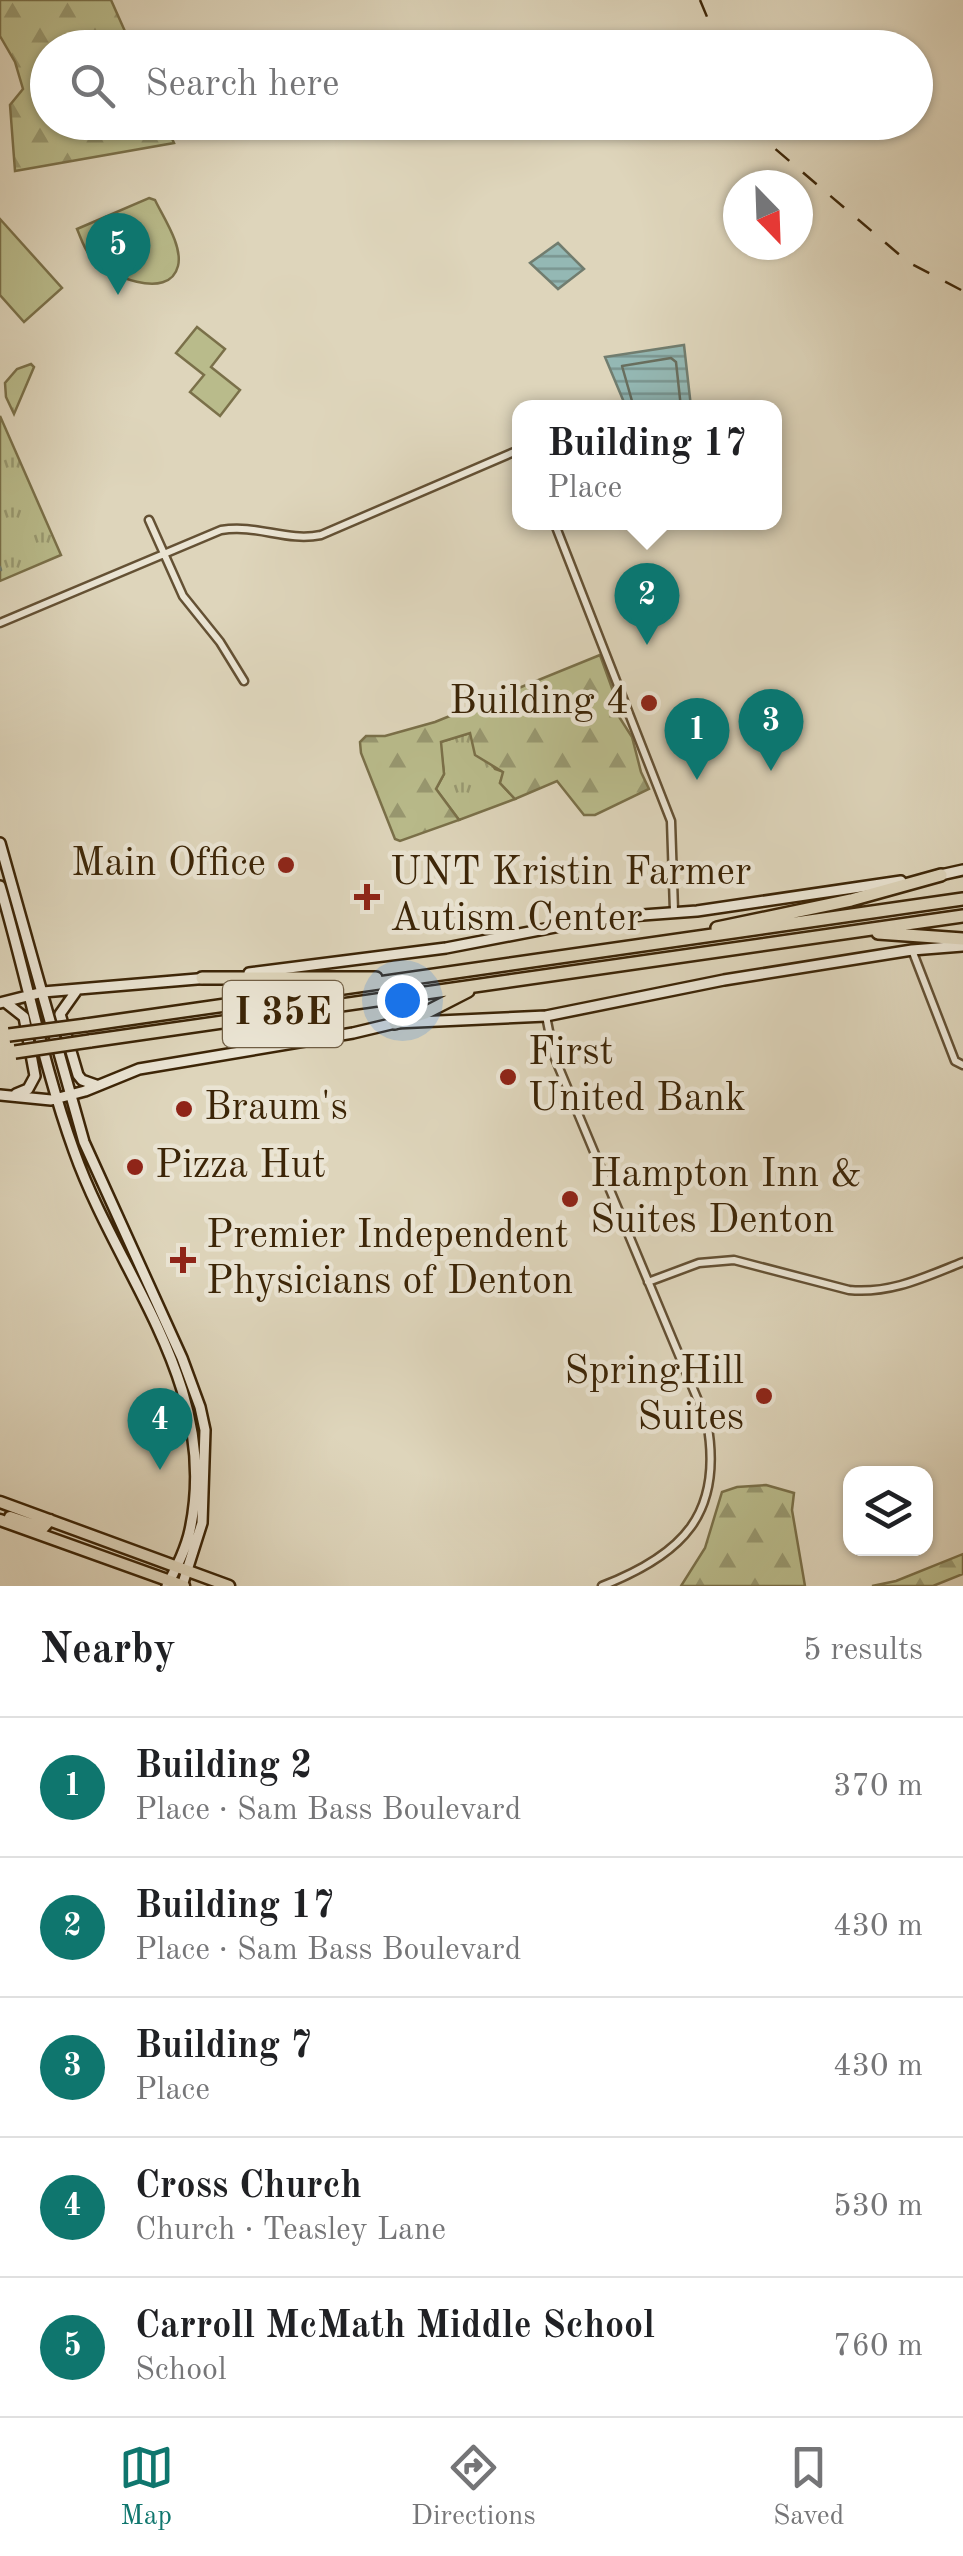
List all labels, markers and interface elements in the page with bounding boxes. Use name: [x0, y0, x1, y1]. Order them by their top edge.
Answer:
search box: [30, 30, 933, 140]
icon: search: [65, 58, 120, 113]
text: Search here: [145, 66, 340, 104]
north arrow: [723, 170, 813, 260]
pin: 5: [86, 212, 150, 295]
popup: [512, 400, 782, 530]
text: Building 17: [547, 426, 747, 464]
text: Place: [547, 473, 622, 505]
pin: 2: [614, 562, 680, 645]
place label: Building 4: [449, 683, 629, 723]
pin: 3: [738, 688, 804, 771]
marker: Building 4: [638, 692, 660, 714]
pin: 1: [664, 698, 730, 780]
place label: Main Office: [71, 845, 266, 885]
marker: Main Office: [275, 854, 297, 876]
place label: UNT Kristin Farmer Autism Center: [390, 854, 751, 940]
marker: UNT Kristin Farmer Autism Center: [354, 884, 380, 910]
your location: [377, 975, 428, 1026]
road number: I 35E: [223, 981, 343, 1047]
place label: First United Bank: [528, 1034, 746, 1120]
marker: First United Bank: [497, 1066, 519, 1088]
place label: Braum's: [204, 1089, 348, 1129]
marker: Braum's: [173, 1098, 195, 1120]
place label: Pizza Hut: [155, 1147, 326, 1187]
marker: Pizza Hut: [124, 1156, 146, 1178]
place label: Hampton Inn & Suites Denton: [590, 1156, 862, 1242]
marker: Hampton Inn & Suites Denton: [559, 1188, 581, 1210]
place label: Premier Independent Physicians of Denton: [206, 1217, 573, 1303]
marker: Premier Independent Physicians of Denton: [170, 1247, 196, 1273]
place label: SpringHill Suites: [564, 1353, 744, 1439]
marker: SpringHill Suites: [753, 1385, 775, 1407]
pin: 4: [128, 1388, 192, 1470]
map controls: [843, 1466, 933, 1556]
button: layers: [843, 1466, 933, 1556]
text: Nearby: [40, 1630, 176, 1672]
text: 5 results: [803, 1635, 923, 1667]
text: Building 2: [135, 1748, 312, 1786]
text: 1: [63, 1771, 82, 1803]
text: 370 m: [833, 1771, 923, 1803]
text: Place · Sam Bass Boulevard: [135, 1795, 521, 1827]
text: Building 17: [135, 1888, 334, 1926]
text: 2: [63, 1911, 82, 1943]
text: 430 m: [833, 1911, 923, 1943]
text: Place · Sam Bass Boulevard: [135, 1935, 521, 1967]
text: Building 7: [135, 2028, 312, 2066]
text: 3: [63, 2051, 82, 2083]
text: 430 m: [833, 2051, 923, 2083]
text: Place: [135, 2075, 210, 2107]
text: Cross Church: [135, 2168, 362, 2206]
text: 4: [63, 2191, 82, 2223]
text: 530 m: [833, 2191, 923, 2223]
text: Church · Teasley Lane: [135, 2215, 446, 2247]
text: Carroll McMath Middle School: [135, 2308, 655, 2346]
text: 5: [63, 2331, 82, 2363]
text: 760 m: [833, 2331, 923, 2363]
text: School: [135, 2355, 227, 2387]
tab: Map: [119, 2440, 174, 2535]
tab: Directions: [411, 2440, 536, 2535]
tab: Saved: [773, 2440, 844, 2535]

